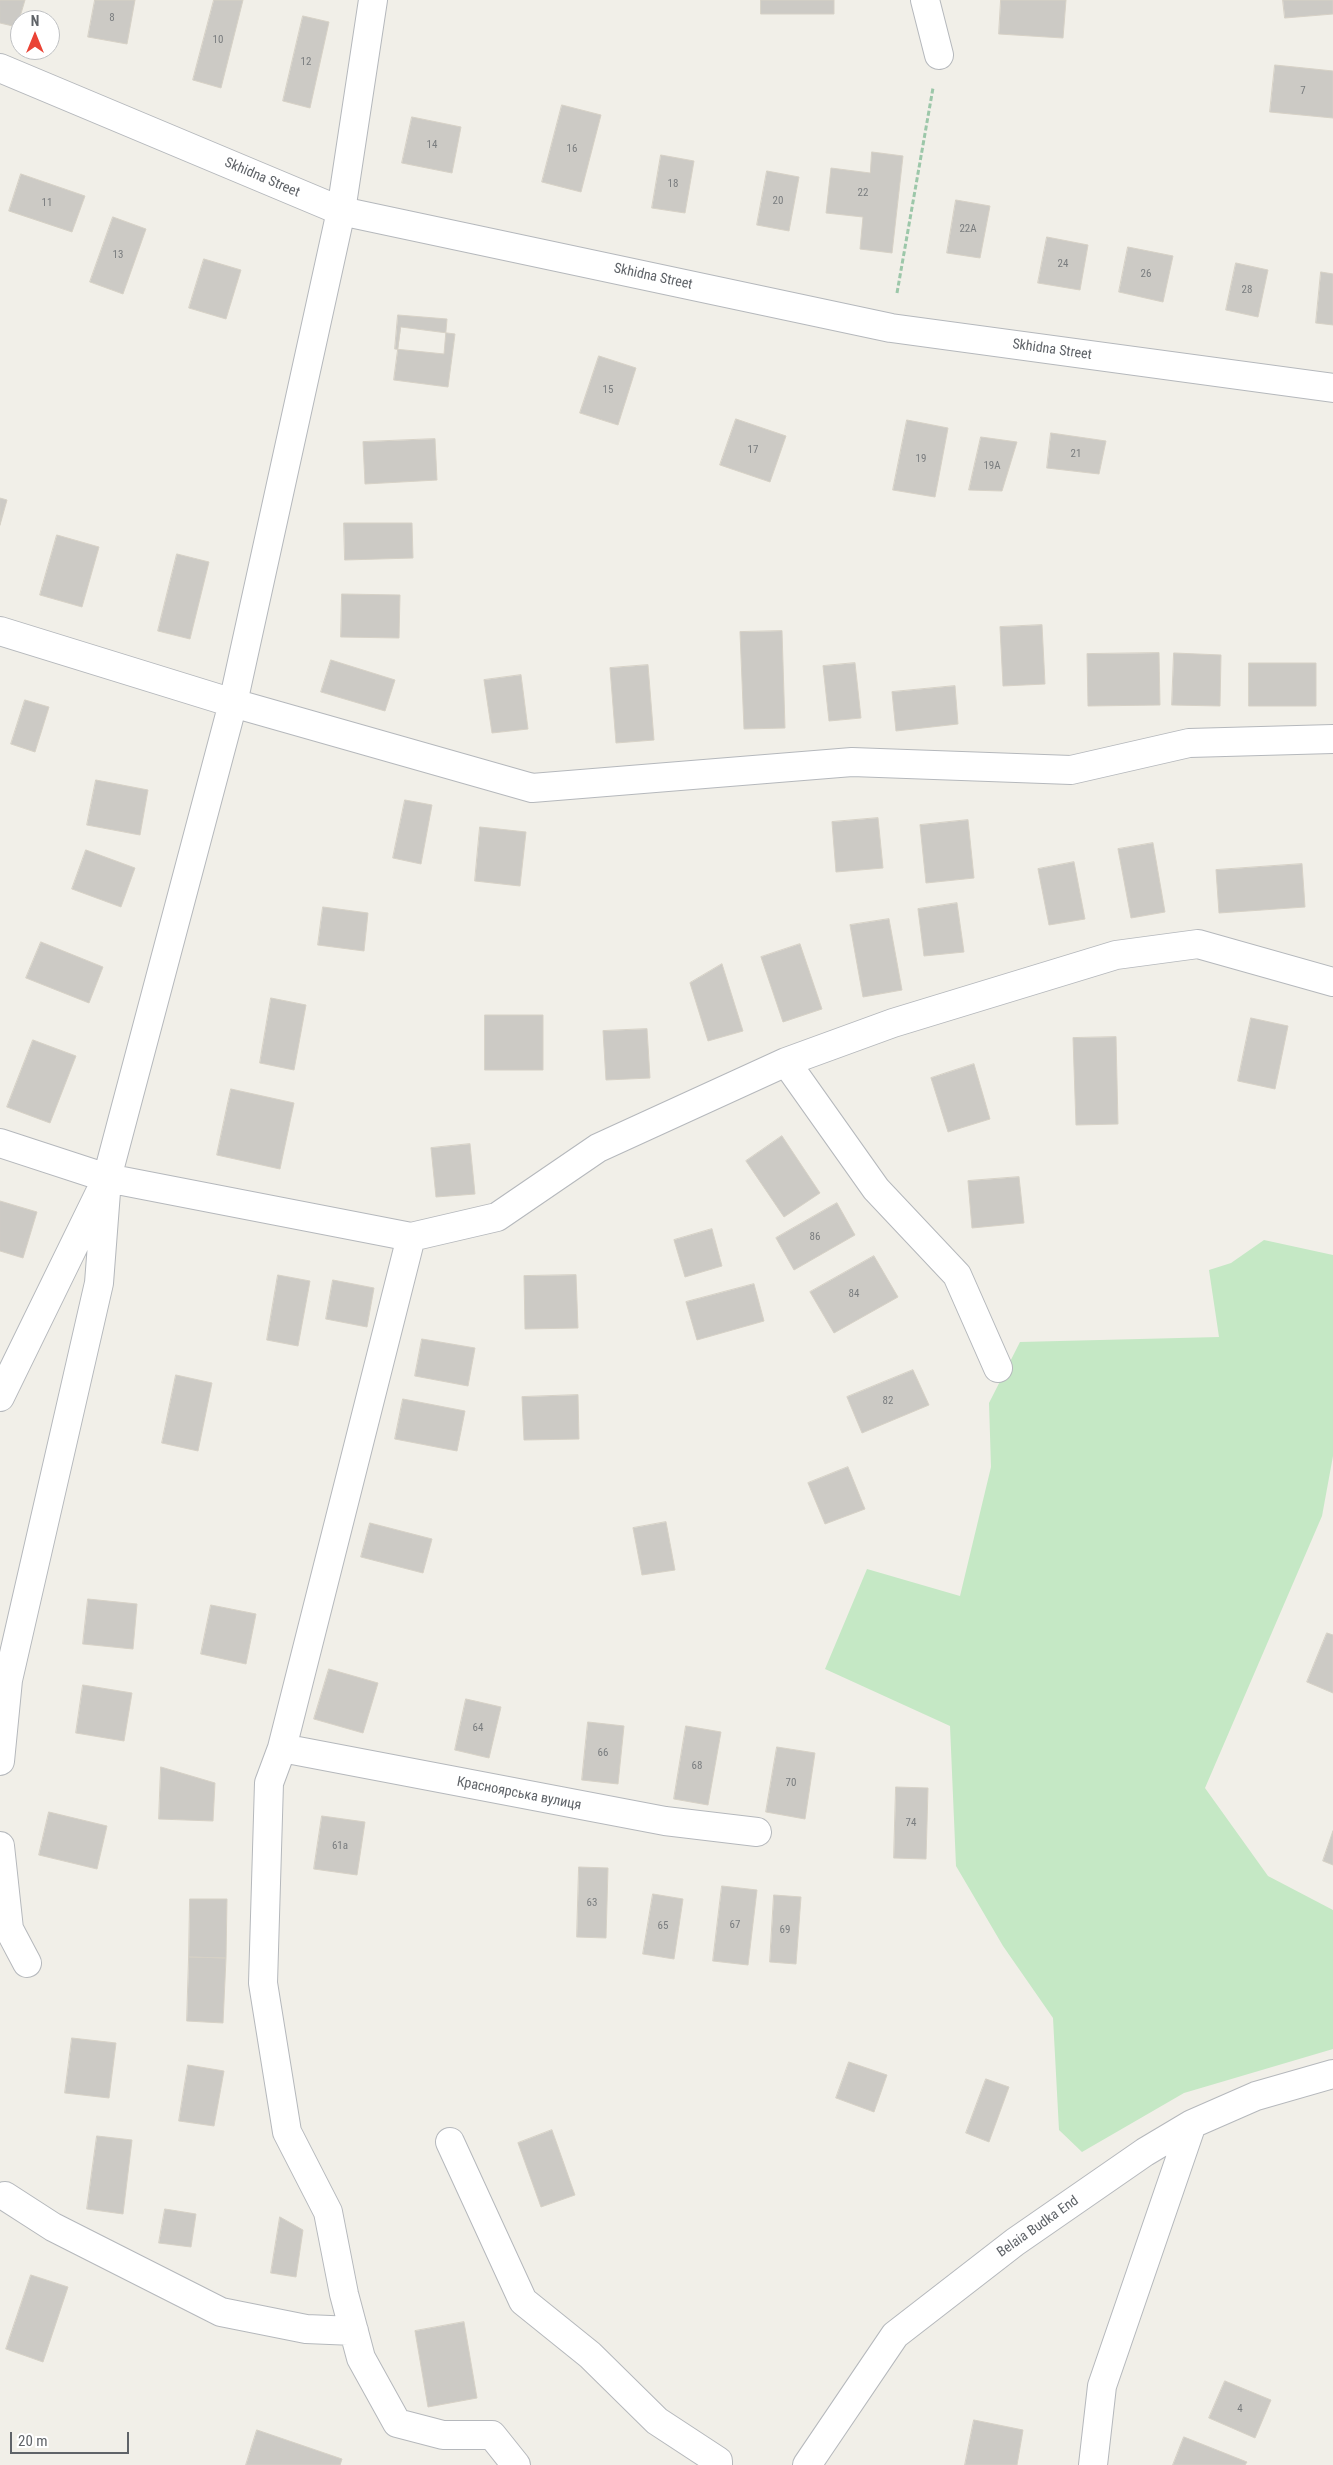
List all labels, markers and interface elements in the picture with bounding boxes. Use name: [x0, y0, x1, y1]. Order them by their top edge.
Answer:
north arrow: [10, 10, 60, 60]
house number: 8: [109, 11, 115, 25]
text: N: [31, 13, 39, 29]
house number: 10: [213, 33, 223, 47]
house number: 12: [301, 55, 311, 69]
house number: 7: [1300, 84, 1306, 98]
house number: 14: [427, 138, 437, 152]
house number: 16: [567, 142, 577, 156]
street label: Skhidna Street: [222, 155, 302, 201]
house number: 18: [668, 177, 678, 191]
house number: 22: [858, 186, 868, 200]
house number: 20: [773, 194, 783, 208]
house number: 11: [42, 196, 52, 210]
house number: 22А: [959, 222, 977, 236]
house number: 13: [113, 248, 123, 262]
house number: 24: [1058, 257, 1068, 271]
street label: Skhidna Street: [612, 260, 694, 294]
house number: 26: [1141, 267, 1151, 281]
house number: 28: [1242, 283, 1252, 297]
street label: Skhidna Street: [1011, 336, 1093, 364]
house number: 15: [603, 383, 613, 397]
house number: 17: [748, 443, 758, 457]
house number: 21: [1071, 447, 1081, 461]
house number: 19: [916, 452, 926, 466]
house number: 19А: [983, 459, 1001, 473]
house number: 86: [810, 1230, 820, 1244]
house number: 84: [849, 1287, 859, 1301]
house number: 82: [883, 1394, 893, 1408]
house number: 64: [473, 1721, 483, 1735]
house number: 66: [598, 1746, 608, 1760]
house number: 68: [692, 1759, 702, 1773]
street label: Красноярська вулиця: [455, 1774, 583, 1814]
house number: 70: [786, 1776, 796, 1790]
house number: 74: [906, 1816, 916, 1830]
house number: 61а: [332, 1839, 348, 1853]
house number: 63: [587, 1896, 597, 1910]
house number: 67: [730, 1918, 740, 1932]
house number: 65: [658, 1919, 668, 1933]
house number: 69: [780, 1923, 790, 1937]
street label: Belaia Budka End: [994, 2193, 1082, 2261]
house number: 4: [1237, 2402, 1243, 2416]
scale bar: [12, 2422, 131, 2454]
text: 20 m: [18, 2432, 48, 2450]

